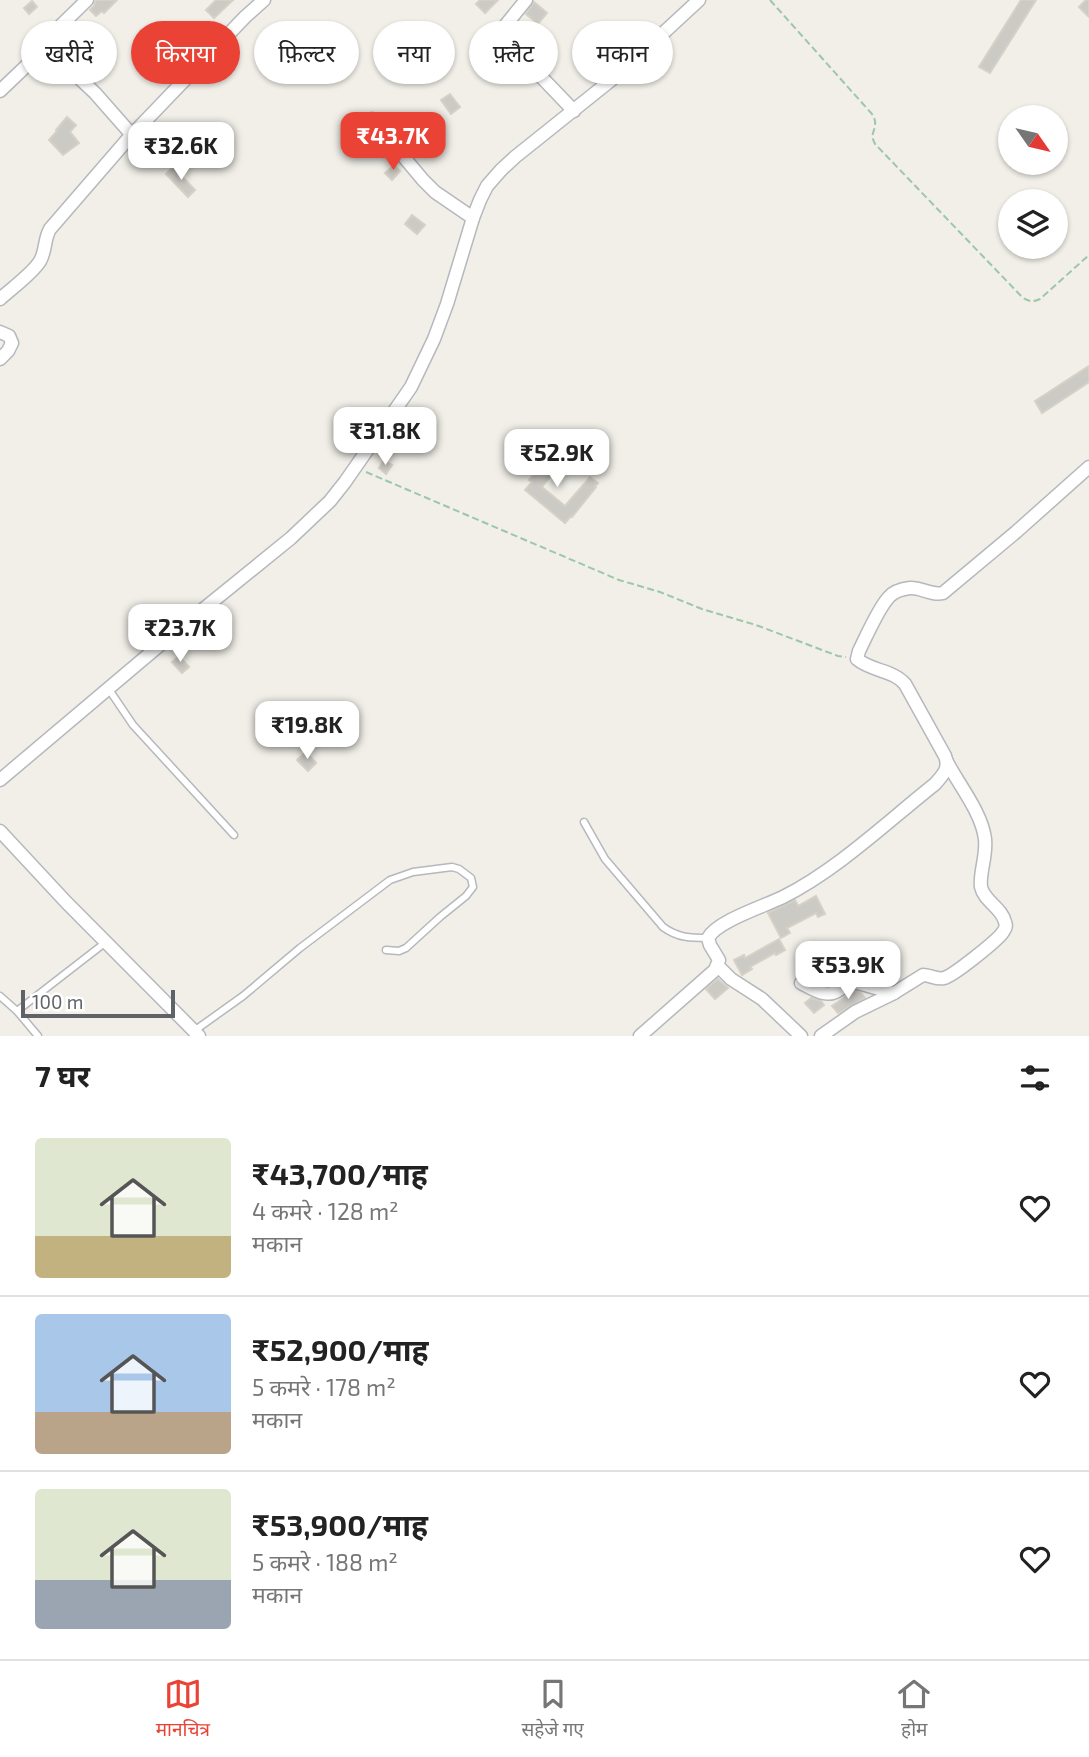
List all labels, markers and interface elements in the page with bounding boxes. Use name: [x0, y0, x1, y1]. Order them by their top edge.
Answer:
chip: खरीदें: [21, 21, 117, 84]
chip: किराया: [131, 21, 240, 84]
chip: फ़िल्टर: [254, 21, 359, 84]
chip: नया: [373, 21, 455, 84]
chip: फ़्लैट: [469, 21, 558, 84]
chip: मकान: [572, 21, 673, 84]
north arrow: [998, 105, 1068, 175]
map controls: [998, 105, 1068, 259]
pin: ₹43.7K: [336, 113, 450, 172]
text: ₹43.7K: [357, 121, 429, 149]
pin: ₹32.6K: [124, 122, 238, 182]
text: ₹32.6K: [144, 131, 218, 159]
button: layers: [998, 189, 1068, 259]
pin: ₹31.8K: [328, 407, 442, 467]
text: ₹31.8K: [349, 416, 421, 444]
pin: ₹52.9K: [500, 430, 614, 489]
text: ₹52.9K: [520, 438, 594, 466]
pin: ₹23.7K: [123, 604, 237, 664]
text: ₹23.7K: [144, 613, 216, 641]
pin: ₹19.8K: [250, 702, 364, 761]
text: ₹19.8K: [271, 710, 343, 738]
pin: ₹53.9K: [791, 942, 905, 1001]
text: ₹53.9K: [811, 950, 885, 978]
scale bar: [21, 987, 175, 1019]
text: 100 m: [32, 990, 83, 1013]
text: 7 घर: [35, 1057, 90, 1093]
icon: filters: [1016, 1059, 1054, 1097]
text: ₹43,700/माह: [252, 1155, 428, 1191]
icon: home: [91, 1166, 175, 1250]
icon: heart: [1016, 1189, 1054, 1227]
text: 4 कमरे · 128 m²: [252, 1197, 399, 1225]
text: मकान: [252, 1229, 302, 1257]
text: ₹52,900/माह: [252, 1331, 429, 1367]
icon: home: [91, 1342, 175, 1426]
icon: heart: [1016, 1365, 1054, 1403]
text: 5 कमरे · 178 m²: [252, 1373, 396, 1401]
text: मकान: [252, 1405, 302, 1433]
text: ₹53,900/माह: [252, 1506, 428, 1542]
icon: home: [91, 1517, 175, 1601]
icon: heart: [1016, 1540, 1054, 1578]
text: 5 कमरे · 188 m²: [252, 1548, 398, 1576]
text: मकान: [252, 1580, 302, 1608]
tab: मानचित्र: [156, 1675, 210, 1744]
tab: सहेजे गए: [521, 1675, 584, 1744]
tab: होम: [895, 1675, 933, 1744]

